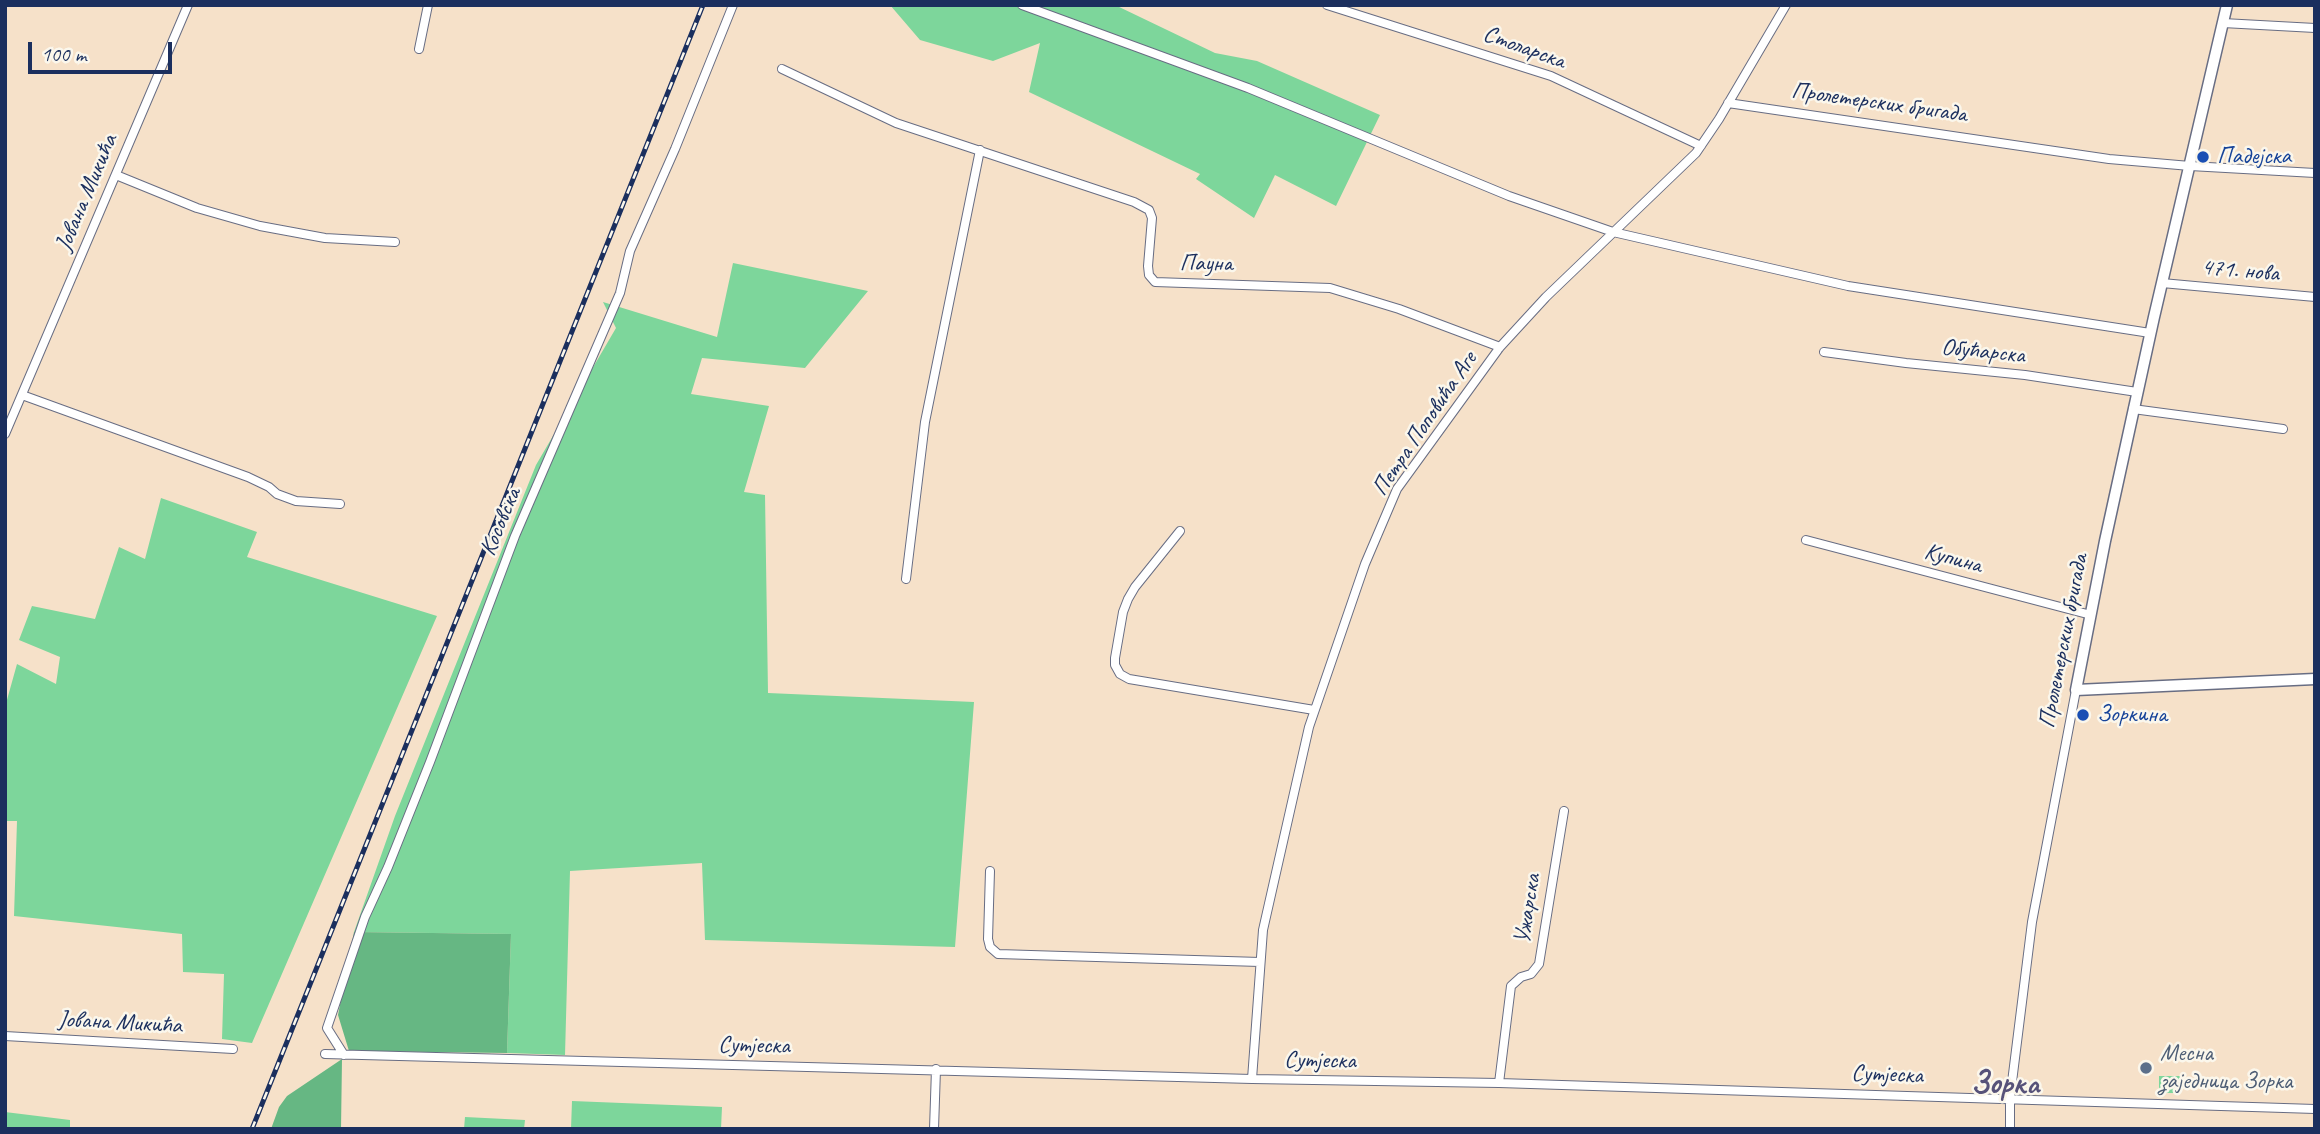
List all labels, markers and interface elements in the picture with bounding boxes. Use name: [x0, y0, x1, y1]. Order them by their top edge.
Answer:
street label: Столарска: [1479, 20, 1569, 76]
scale bar: [32, 28, 175, 72]
text: 100 m: [41, 41, 86, 67]
street label: Пролетерских бригада: [1789, 76, 1969, 130]
street label: Јована Микића: [50, 130, 124, 256]
place label: Падејска: [2217, 143, 2291, 171]
marker: Падејска: [2195, 149, 2211, 165]
street label: Пауна: [1179, 249, 1233, 279]
street label: 471. нова: [2200, 253, 2280, 289]
street label: Обућарска: [1940, 333, 2026, 371]
street label: Петра Поповића Аге: [1366, 346, 1484, 502]
street label: Косовска: [474, 484, 528, 560]
street label: Купина: [1921, 538, 1985, 580]
street label: Пролетерских бригада: [2033, 552, 2095, 730]
place label: Зоркина: [2097, 701, 2167, 729]
marker: Зоркина: [2075, 707, 2091, 723]
street label: Ужарска: [1508, 872, 1548, 946]
street label: Јована Микића: [57, 1005, 183, 1041]
street label: Сутјеска: [718, 1031, 790, 1061]
place label: Месна заједница Зорка: [2160, 1040, 2292, 1096]
street label: Сутјеска: [1284, 1046, 1356, 1076]
street label: Сутјеска: [1851, 1059, 1923, 1091]
marker: Месна заједница Зорка: [2138, 1060, 2154, 1076]
district label: Зорка: [1971, 1066, 2039, 1104]

